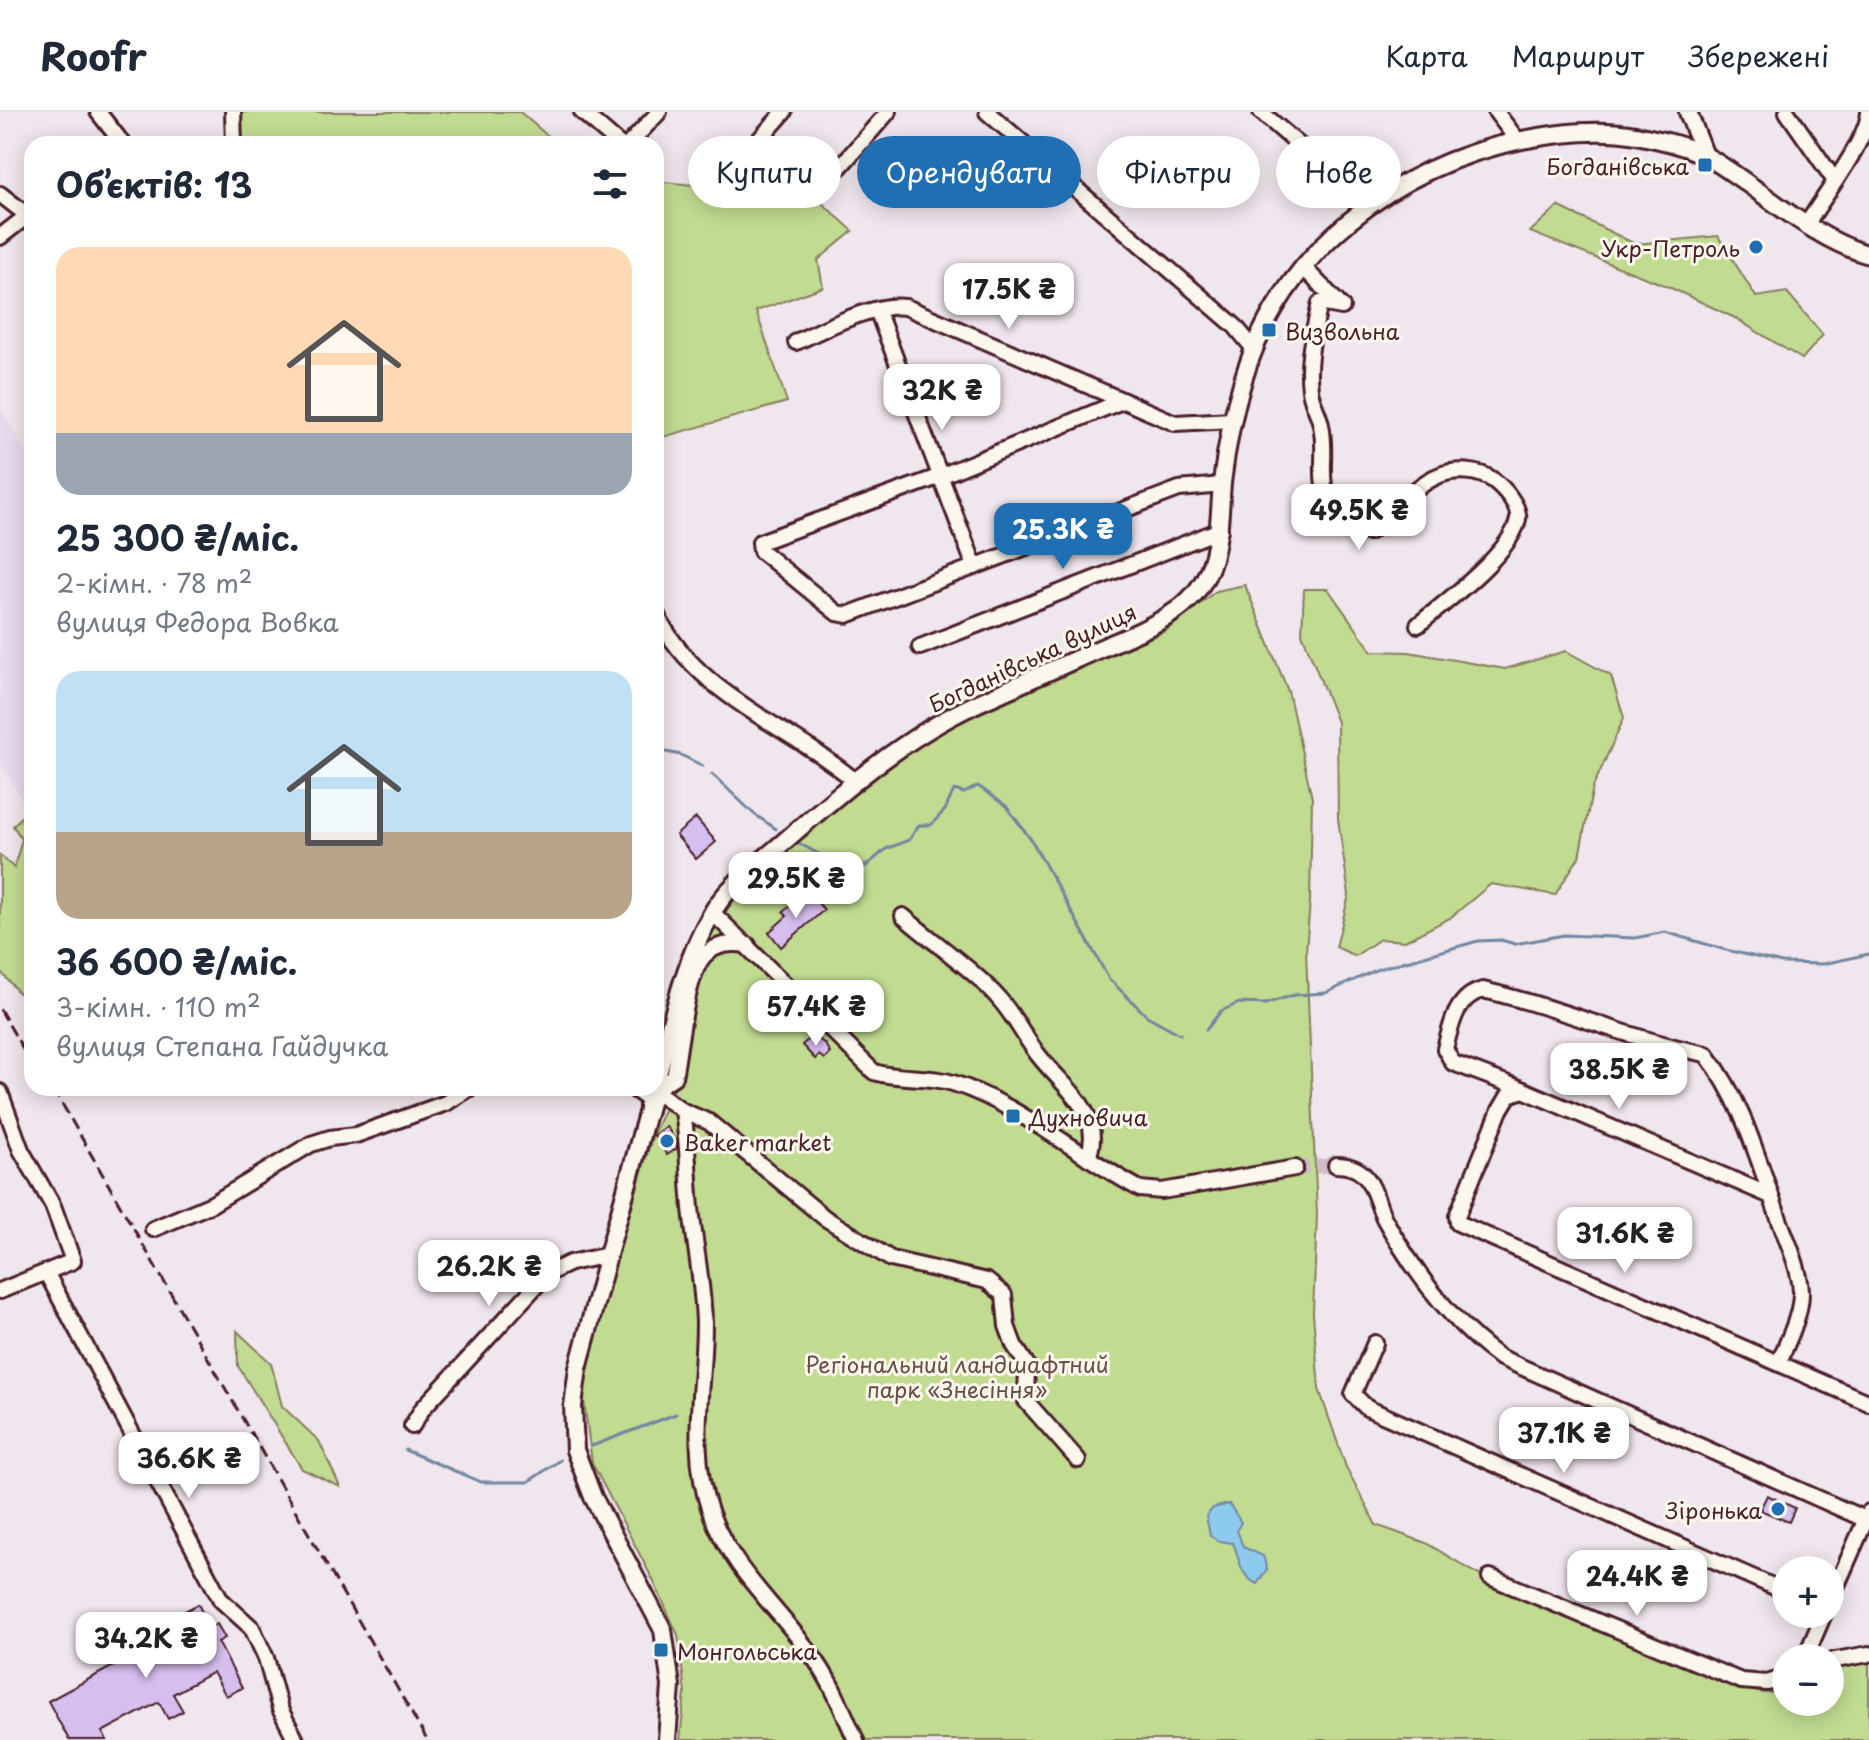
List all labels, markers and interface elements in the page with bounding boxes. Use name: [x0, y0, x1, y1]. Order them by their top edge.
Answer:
text: Roofr: [40, 27, 147, 84]
text: Карта: [1385, 34, 1468, 77]
text: Маршрут: [1512, 34, 1644, 77]
text: Збережені: [1688, 34, 1829, 77]
chip: Купити: [688, 136, 841, 208]
chip: Орендувати: [857, 136, 1081, 208]
chip: Фільтри: [1097, 136, 1260, 208]
chip: Нове: [1276, 136, 1401, 208]
place label: Богданівська: [1546, 149, 1689, 182]
marker: Богданівська: [1696, 156, 1714, 174]
text: Об’єктів: 13: [56, 158, 252, 210]
icon: filters: [588, 162, 632, 206]
place label: Укр-Петроль: [1601, 231, 1740, 264]
marker: Укр-Петроль: [1747, 238, 1765, 256]
pin: 17.5K ₴: [935, 263, 1083, 331]
text: 17.5K ₴: [962, 269, 1056, 308]
icon: home: [272, 299, 416, 443]
place label: Визвольна: [1285, 314, 1400, 347]
marker: Визвольна: [1260, 321, 1278, 339]
pin: 32K ₴: [886, 364, 998, 432]
text: 32K ₴: [901, 370, 983, 409]
pin: 49.5K ₴: [1285, 484, 1433, 552]
text: 49.5K ₴: [1309, 490, 1409, 529]
pin: 25.3K ₴: [989, 503, 1137, 571]
text: 25.3K ₴: [1012, 509, 1114, 548]
text: 25 300 ₴/міс.: [56, 511, 299, 563]
text: 2-кімн. · 78 m²: [56, 563, 252, 602]
street label: Богданівська вулиця: [923, 594, 1141, 720]
text: вулиця Федора Вовка: [56, 602, 339, 641]
icon: home: [272, 723, 416, 867]
pin: 29.5K ₴: [722, 852, 870, 920]
text: 29.5K ₴: [747, 858, 845, 897]
text: 36 600 ₴/міс.: [56, 935, 298, 987]
pin: 57.4K ₴: [742, 980, 890, 1048]
text: 57.4K ₴: [766, 986, 866, 1025]
text: 3-кімн. · 110 m²: [56, 987, 261, 1026]
text: вулиця Степана Гайдучка: [56, 1026, 388, 1065]
pin: 38.5K ₴: [1545, 1043, 1693, 1111]
text: 38.5K ₴: [1568, 1049, 1670, 1088]
place label: Духновича: [1028, 1100, 1148, 1133]
marker: Духновича: [1004, 1107, 1022, 1125]
place label: Baker market: [683, 1125, 831, 1158]
marker: Baker market: [658, 1132, 676, 1150]
pin: 31.6K ₴: [1551, 1207, 1699, 1275]
text: 31.6K ₴: [1575, 1213, 1675, 1252]
pin: 26.2K ₴: [415, 1240, 563, 1308]
text: 26.2K ₴: [436, 1246, 542, 1285]
park label: Регіональний ландшафтний парк «Знесіння»: [805, 1347, 1109, 1405]
pin: 37.1K ₴: [1490, 1407, 1638, 1475]
text: 37.1K ₴: [1517, 1413, 1611, 1452]
pin: 36.6K ₴: [115, 1432, 263, 1500]
text: 36.6K ₴: [137, 1438, 241, 1477]
place label: Зіронька: [1665, 1493, 1762, 1526]
marker: Зіронька: [1769, 1500, 1787, 1518]
pin: 24.4K ₴: [1563, 1550, 1711, 1618]
text: 24.4K ₴: [1585, 1556, 1689, 1595]
map controls: [1772, 1556, 1844, 1716]
button: +: [1772, 1556, 1844, 1628]
pin: 34.2K ₴: [72, 1612, 220, 1680]
text: 34.2K ₴: [94, 1618, 198, 1657]
place label: Монгольська: [677, 1634, 817, 1667]
marker: Монгольська: [652, 1641, 670, 1659]
button: −: [1772, 1644, 1844, 1716]

